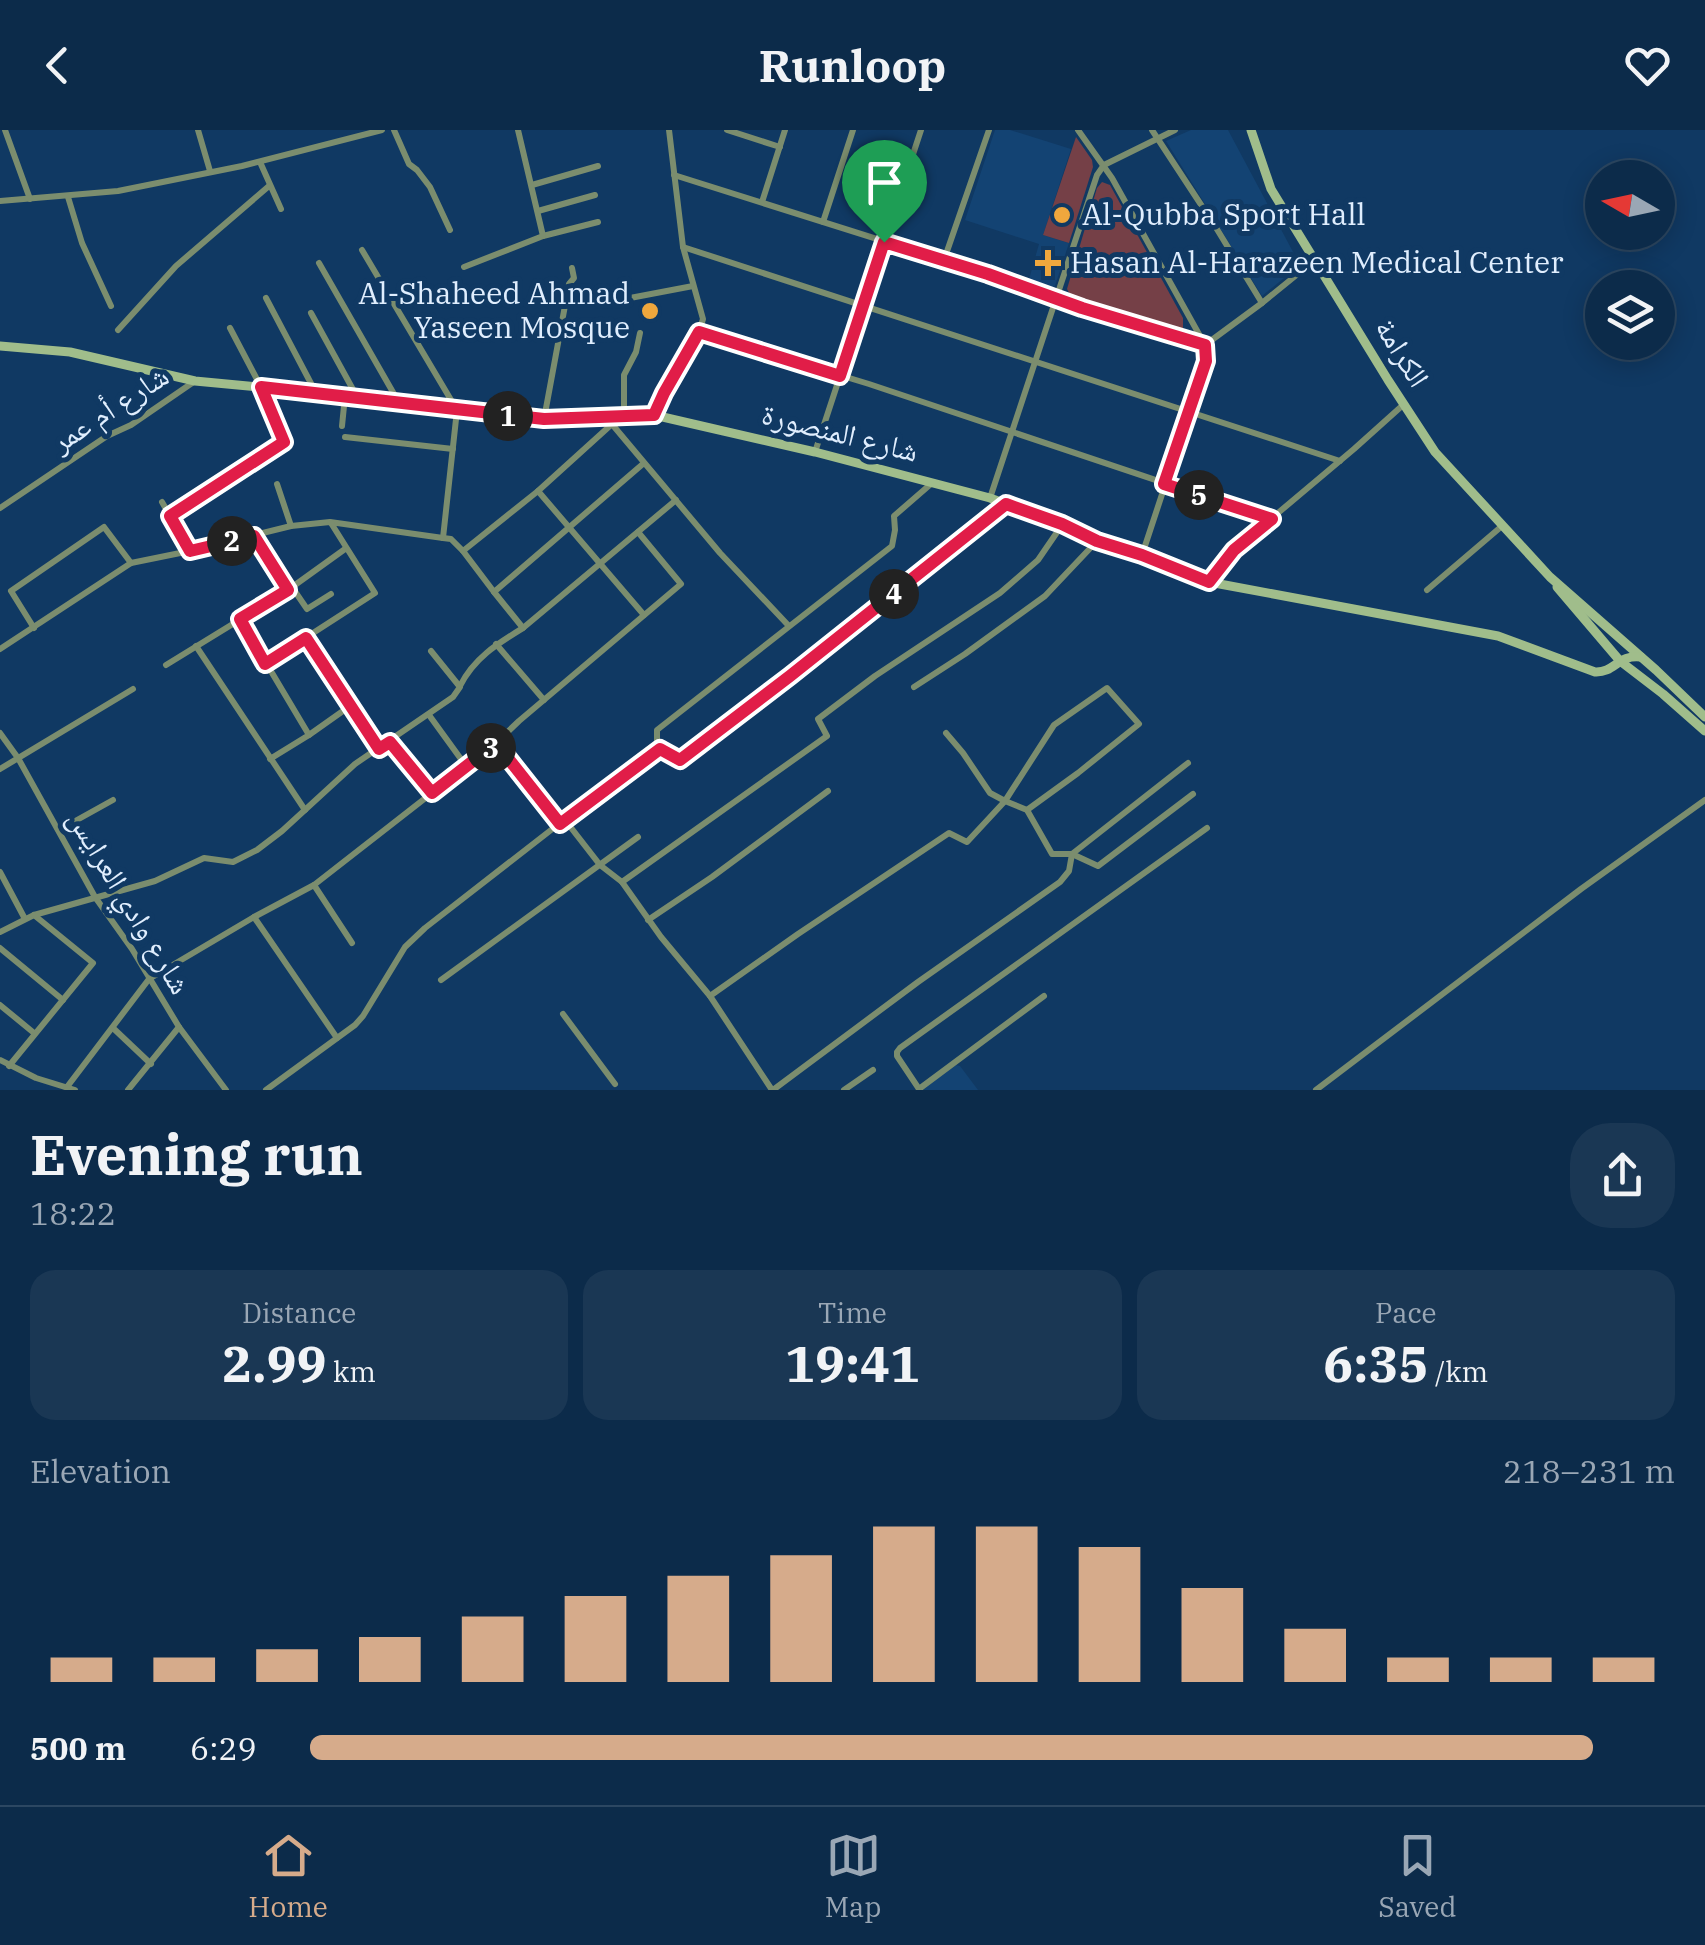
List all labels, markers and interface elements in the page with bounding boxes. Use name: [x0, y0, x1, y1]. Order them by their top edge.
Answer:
text: Runloop: [759, 36, 946, 94]
icon: back: [30, 38, 85, 93]
icon: heart: [1620, 38, 1675, 93]
pin: [842, 140, 927, 243]
icon: arrive: [857, 155, 912, 210]
north arrow: [1585, 160, 1675, 250]
map controls: [1585, 160, 1675, 360]
place label: Al-Qubba Sport Hall: [1082, 194, 1365, 233]
marker: Al-Qubba Sport Hall: [1051, 204, 1073, 226]
place label: Hasan Al-Harazeen Medical Center: [1070, 242, 1563, 281]
marker: Hasan Al-Harazeen Medical Center: [1035, 250, 1061, 276]
button: layers: [1585, 270, 1675, 360]
place label: Al-Shaheed Ahmad Yaseen Mosque: [358, 273, 630, 346]
marker: Al-Shaheed Ahmad Yaseen Mosque: [639, 300, 661, 322]
street label: الكرامة: [1367, 311, 1439, 394]
street label: شارع أم عمر: [42, 355, 176, 462]
pin: 1: [483, 391, 533, 441]
street label: شارع المنصورة: [758, 393, 923, 471]
text: 1: [500, 397, 516, 434]
pin: 5: [1174, 470, 1224, 520]
text: 5: [1191, 476, 1207, 513]
pin: 2: [207, 516, 257, 566]
text: 2: [224, 522, 240, 559]
pin: 4: [869, 569, 919, 619]
text: 4: [886, 575, 902, 612]
pin: 3: [466, 723, 516, 773]
text: 3: [483, 729, 499, 766]
street label: شارع وادي العرايس: [55, 802, 201, 1004]
text: Evening run: [30, 1119, 363, 1190]
button: share: [1570, 1123, 1675, 1228]
text: 18:22: [30, 1192, 116, 1234]
text: Distance: [242, 1294, 356, 1331]
text: Time: [818, 1294, 887, 1331]
text: Pace: [1375, 1294, 1437, 1331]
text: 2.99: [222, 1331, 326, 1396]
text: 19:41: [785, 1331, 920, 1396]
text: 6:35: [1323, 1331, 1429, 1396]
text: km: [326, 1353, 376, 1390]
text: /km: [1429, 1353, 1488, 1390]
text: Elevation: [30, 1450, 171, 1492]
text: 218–231 m: [1503, 1450, 1675, 1492]
text: 500 m: [30, 1727, 126, 1769]
text: 6:29: [190, 1727, 257, 1769]
tab: Home: [248, 1828, 328, 1925]
tab: Map: [825, 1828, 882, 1925]
tab: Saved: [1378, 1828, 1457, 1925]

